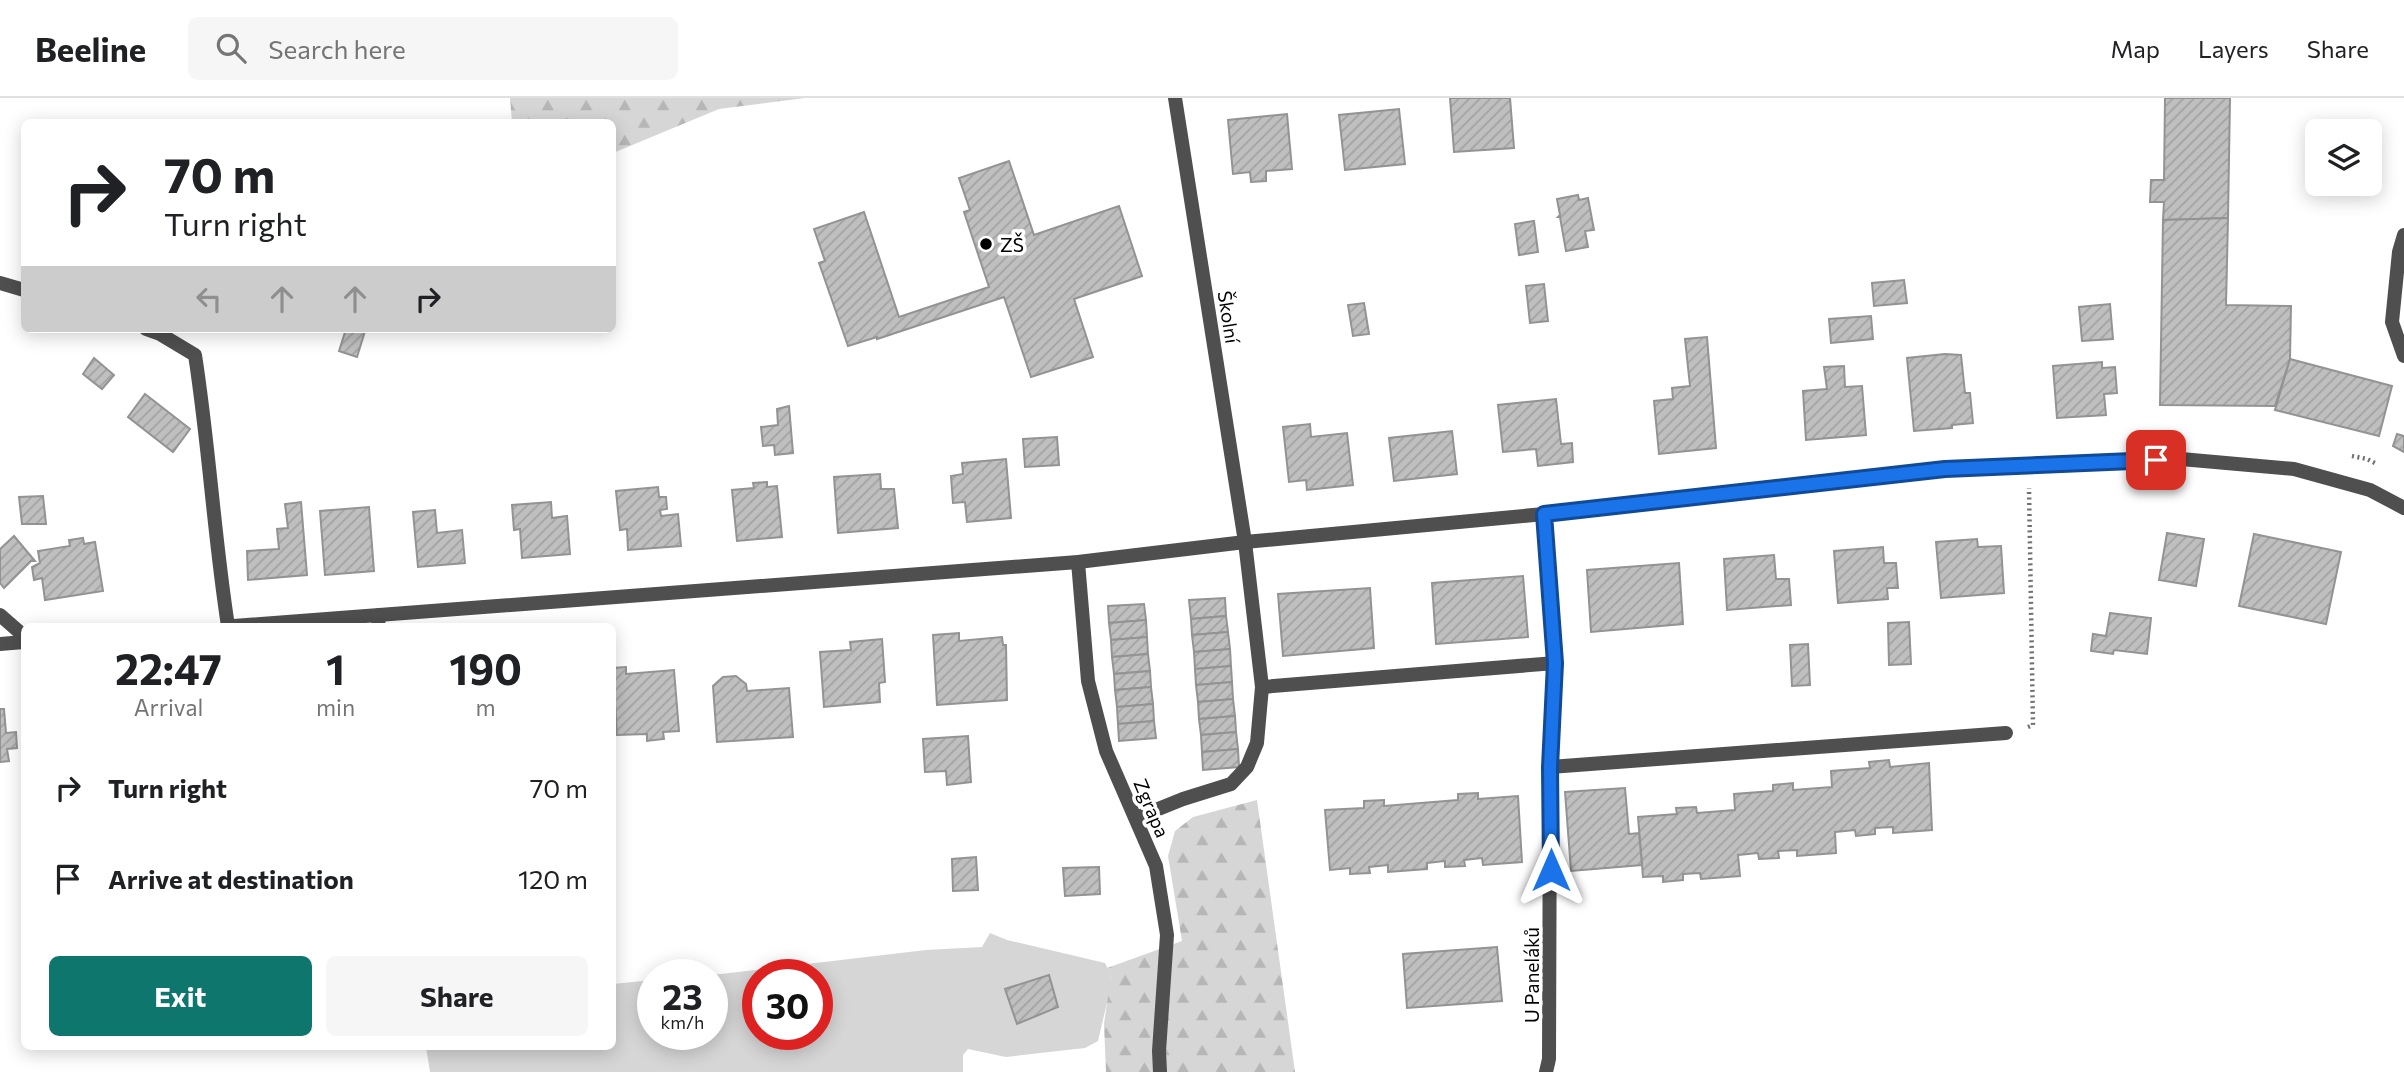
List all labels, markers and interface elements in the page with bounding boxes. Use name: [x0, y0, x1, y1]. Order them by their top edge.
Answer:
search box: [188, 17, 678, 80]
text: Beeline: [35, 28, 146, 69]
icon: search: [212, 29, 250, 67]
text: Search here: [268, 33, 406, 64]
text: Map: [2111, 34, 2160, 63]
text: Layers: [2198, 34, 2269, 63]
text: Share: [2307, 34, 2369, 63]
map controls: [2305, 119, 2382, 196]
button: layers: [2305, 119, 2382, 196]
text: 70 m: [164, 143, 275, 203]
icon: right: [49, 147, 140, 238]
text: Turn right: [164, 203, 307, 243]
place label: ZŠ: [1000, 232, 1024, 256]
marker: ZŠ: [978, 236, 994, 252]
icon: left: [190, 280, 228, 318]
icon: ahead: [263, 280, 301, 318]
icon: ahead: [336, 280, 374, 318]
icon: right: [409, 280, 447, 318]
street label: Školní: [1213, 289, 1246, 346]
pin: [2126, 430, 2186, 490]
icon: arrive: [2137, 441, 2175, 479]
text: 22:47: [115, 642, 222, 694]
text: 1: [326, 642, 345, 694]
text: 190: [449, 642, 522, 694]
text: Arrival: [134, 693, 203, 721]
text: min: [316, 693, 355, 721]
text: m: [476, 693, 496, 721]
icon: right: [49, 769, 87, 807]
text: Turn right: [108, 772, 227, 803]
text: 70 m: [530, 772, 588, 803]
street label: Zgrapa: [1129, 775, 1175, 841]
position arrow: [1514, 833, 1588, 907]
icon: arrive: [49, 860, 87, 898]
text: Arrive at destination: [108, 863, 354, 894]
text: 120 m: [518, 863, 588, 894]
street label: U Paneláků: [1520, 927, 1543, 1023]
button: Exit: [49, 956, 312, 1036]
button: Share: [326, 956, 588, 1036]
speed limit sign: 30: [742, 959, 833, 1050]
text: 23: [662, 974, 703, 1017]
text: km/h: [661, 1011, 704, 1033]

